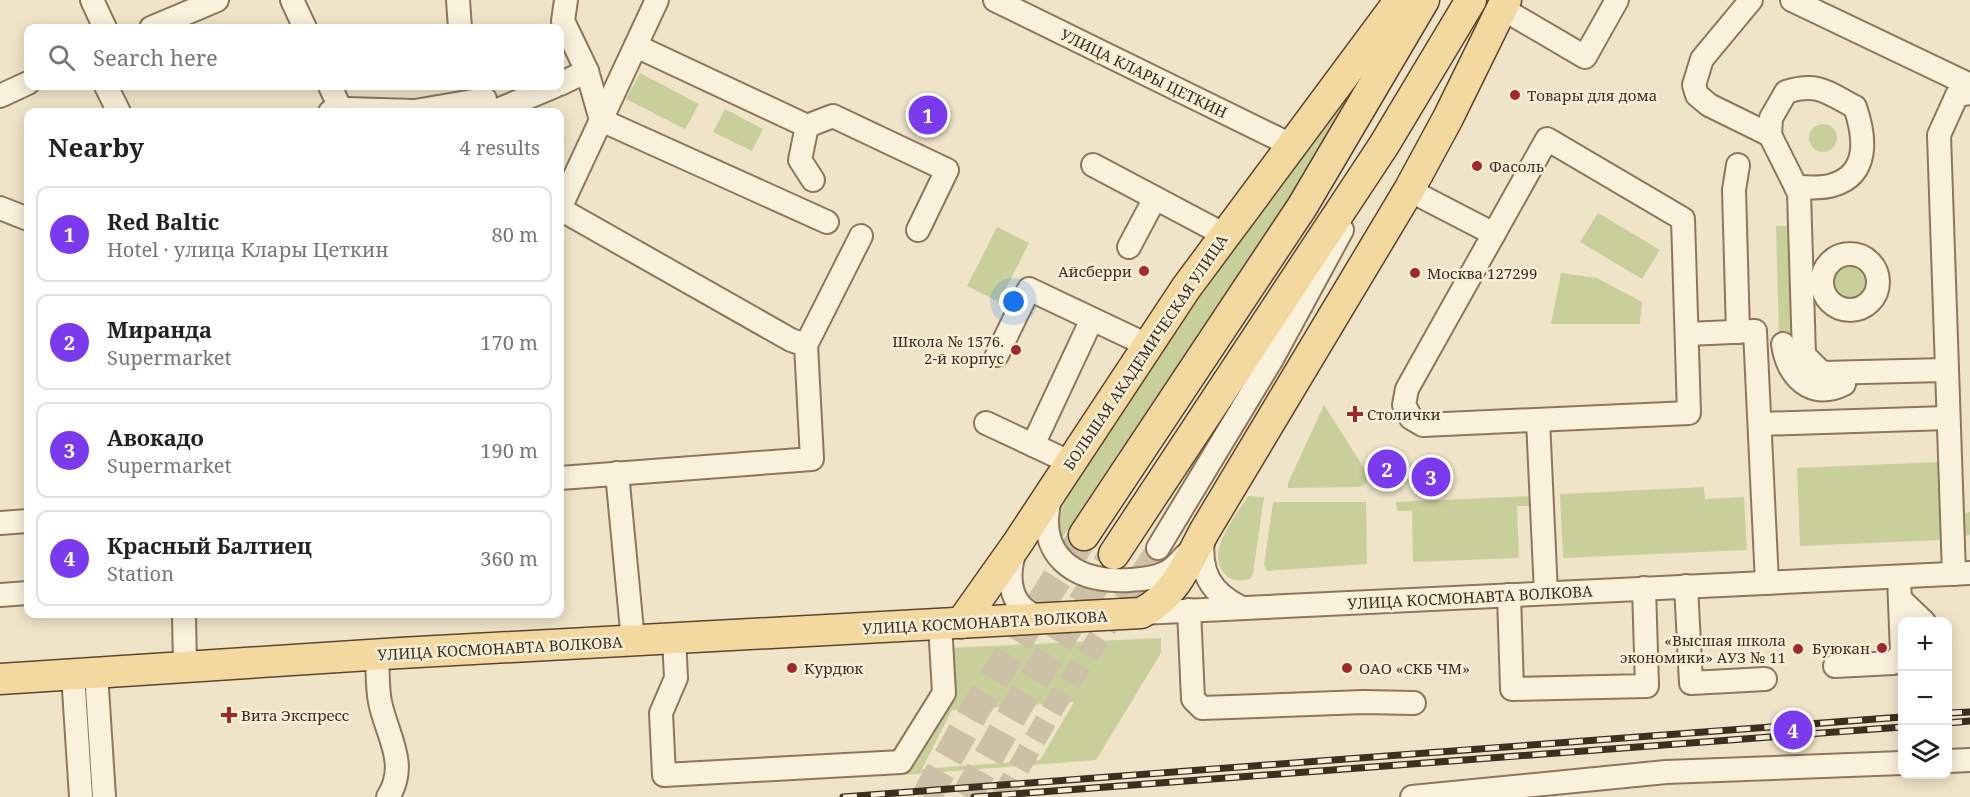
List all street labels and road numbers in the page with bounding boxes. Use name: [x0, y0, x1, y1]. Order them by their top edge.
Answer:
street label: УЛИЦА КЛАРЫ ЦЕТКИН: [1057, 24, 1231, 122]
street label: БОЛЬШАЯ АКАДЕМИЧЕСКАЯ УЛИЦА: [1058, 230, 1232, 474]
street label: УЛИЦА КОСМОНАВТА ВОЛКОВА: [1347, 581, 1594, 613]
street label: УЛИЦА КОСМОНАВТА ВОЛКОВА: [862, 606, 1109, 638]
street label: УЛИЦА КОСМОНАВТА ВОЛКОВА: [377, 632, 624, 664]

